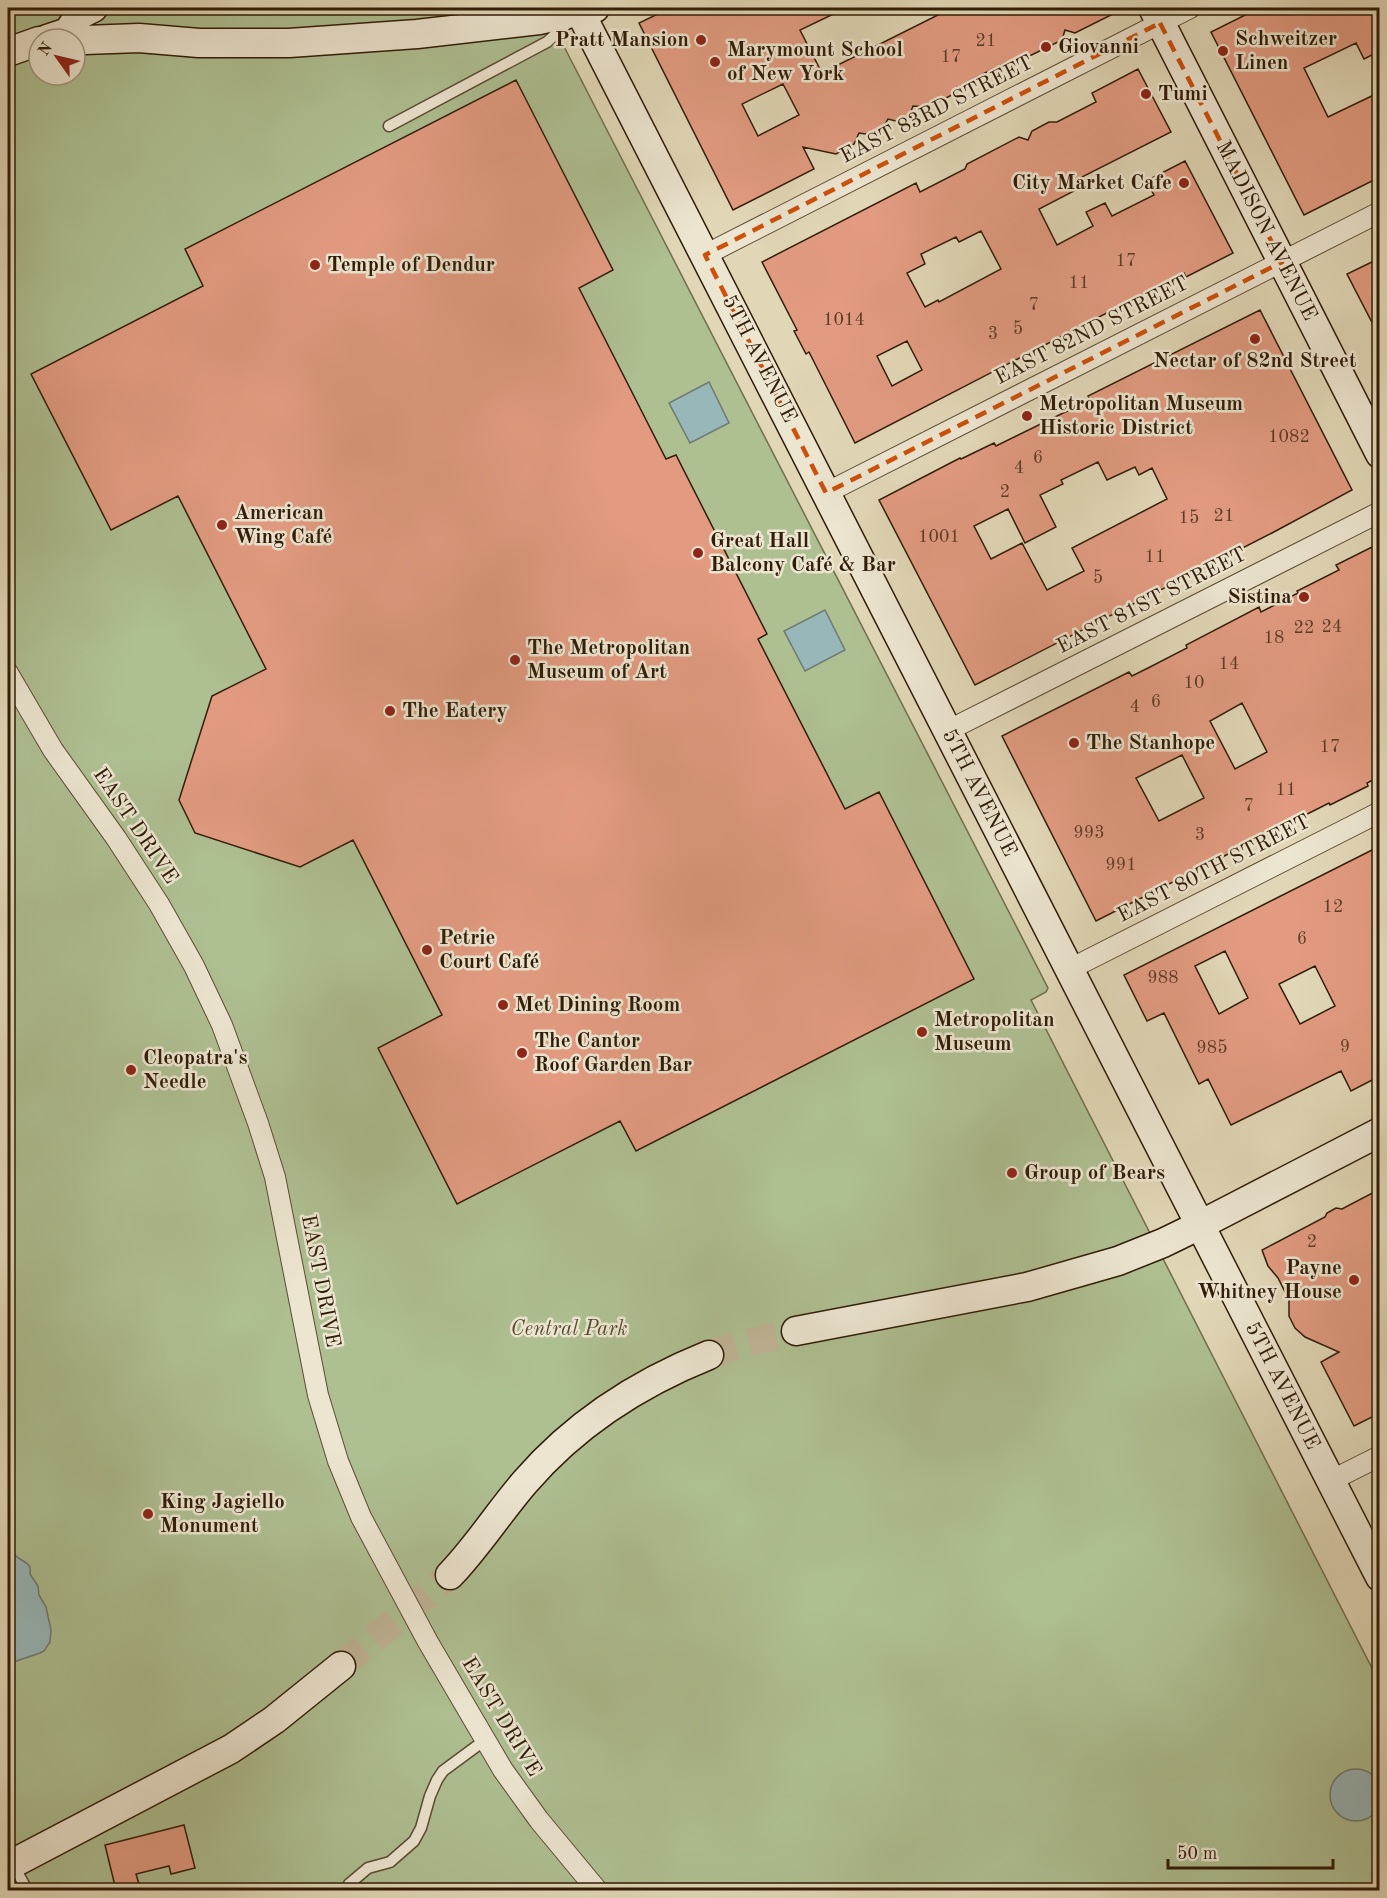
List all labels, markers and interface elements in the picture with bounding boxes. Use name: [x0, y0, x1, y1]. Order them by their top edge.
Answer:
north arrow: [27, 27, 87, 87]
place label: Schweitzer Linen: [1235, 29, 1337, 74]
place label: Pratt Mansion: [555, 30, 689, 51]
house number: 21: [976, 32, 996, 50]
marker: Pratt Mansion: [694, 33, 708, 47]
place label: Giovanni: [1058, 37, 1139, 58]
text: N: [36, 40, 57, 59]
place label: Marymount School of New York: [727, 40, 903, 85]
marker: Giovanni: [1039, 40, 1053, 54]
marker: Schweitzer Linen: [1216, 44, 1230, 58]
house number: 17: [941, 48, 961, 66]
street label: EAST 83RD STREET: [837, 52, 1037, 168]
marker: Marymount School of New York: [708, 55, 722, 69]
place label: Tumi: [1158, 84, 1208, 105]
marker: Tumi: [1139, 87, 1153, 101]
street label: MADISON AVENUE: [1212, 138, 1320, 324]
place label: City Market Cafe: [1012, 173, 1172, 194]
marker: City Market Cafe: [1177, 176, 1191, 190]
house number: 17: [1116, 252, 1136, 270]
place label: Temple of Dendur: [327, 255, 495, 276]
marker: Temple of Dendur: [308, 258, 322, 272]
street label: EAST 82ND STREET: [992, 273, 1192, 389]
house number: 11: [1069, 274, 1089, 292]
street label: 5TH AVENUE: [718, 292, 800, 426]
house number: 7: [1029, 296, 1039, 314]
house number: 1014: [823, 311, 865, 329]
house number: 5: [1013, 320, 1023, 338]
house number: 3: [988, 325, 998, 343]
marker: Nectar of 82nd Street: [1248, 332, 1262, 346]
place label: Nectar of 82nd Street: [1153, 351, 1357, 372]
place label: Metropolitan Museum Historic District: [1039, 394, 1243, 439]
marker: Metropolitan Museum Historic District: [1020, 409, 1034, 423]
house number: 1082: [1268, 428, 1310, 446]
house number: 6: [1033, 449, 1043, 467]
house number: 4: [1014, 459, 1024, 477]
house number: 2: [1000, 483, 1010, 501]
place label: American Wing Café: [234, 503, 332, 548]
house number: 21: [1214, 507, 1234, 525]
house number: 15: [1179, 509, 1199, 527]
marker: American Wing Café: [215, 518, 229, 532]
house number: 1001: [918, 528, 960, 546]
place label: Great Hall Balcony Café & Bar: [710, 531, 896, 576]
street label: EAST 81ST STREET: [1054, 544, 1250, 658]
marker: Great Hall Balcony Café & Bar: [691, 546, 705, 560]
house number: 11: [1145, 548, 1165, 566]
house number: 5: [1093, 569, 1103, 587]
place label: Sistina: [1228, 587, 1292, 608]
marker: Sistina: [1297, 590, 1311, 604]
house number: 24: [1322, 618, 1342, 636]
house number: 22: [1294, 619, 1314, 637]
house number: 18: [1264, 629, 1284, 647]
place label: The Metropolitan Museum of Art: [527, 638, 690, 683]
marker: The Metropolitan Museum of Art: [508, 653, 522, 667]
house number: 14: [1219, 655, 1239, 673]
house number: 10: [1184, 674, 1204, 692]
house number: 6: [1151, 693, 1161, 711]
house number: 4: [1130, 698, 1140, 716]
place label: The Eatery: [402, 701, 507, 722]
marker: The Eatery: [383, 704, 397, 718]
street label: 5TH AVENUE: [938, 726, 1020, 860]
place label: The Stanhope: [1086, 733, 1215, 754]
marker: The Stanhope: [1067, 736, 1081, 750]
house number: 17: [1320, 738, 1340, 756]
street label: EAST DRIVE: [89, 764, 181, 888]
house number: 11: [1276, 781, 1296, 799]
house number: 7: [1244, 797, 1254, 815]
street label: EAST 80TH STREET: [1114, 811, 1314, 927]
house number: 993: [1073, 824, 1105, 842]
house number: 3: [1195, 826, 1205, 844]
house number: 991: [1105, 856, 1137, 874]
house number: 12: [1323, 898, 1343, 916]
place label: Petrie Court Café: [439, 928, 539, 973]
house number: 6: [1297, 930, 1307, 948]
marker: Petrie Court Café: [420, 943, 434, 957]
house number: 988: [1147, 969, 1179, 987]
place label: Met Dining Room: [515, 995, 680, 1016]
marker: Met Dining Room: [496, 998, 510, 1012]
place label: Metropolitan Museum: [934, 1010, 1055, 1055]
marker: Metropolitan Museum: [915, 1025, 929, 1039]
place label: The Cantor Roof Garden Bar: [534, 1031, 692, 1076]
house number: 9: [1340, 1038, 1350, 1056]
house number: 985: [1196, 1039, 1228, 1057]
marker: The Cantor Roof Garden Bar: [515, 1046, 529, 1060]
place label: Cleopatra's Needle: [143, 1048, 247, 1093]
marker: Cleopatra's Needle: [124, 1063, 138, 1077]
place label: Group of Bears: [1024, 1163, 1165, 1184]
marker: Group of Bears: [1005, 1166, 1019, 1180]
street label: EAST DRIVE: [297, 1213, 343, 1349]
house number: 2: [1307, 1233, 1317, 1251]
place label: Payne Whitney House: [1197, 1258, 1342, 1303]
marker: Payne Whitney House: [1347, 1273, 1361, 1287]
park label: Central Park: [510, 1319, 628, 1340]
street label: 5TH AVENUE: [1241, 1319, 1323, 1453]
place label: King Jagiello Monument: [160, 1492, 285, 1537]
marker: King Jagiello Monument: [141, 1507, 155, 1521]
street label: EAST DRIVE: [457, 1654, 545, 1780]
scale bar: [1168, 1832, 1333, 1870]
text: 50 m: [1177, 1845, 1217, 1863]

